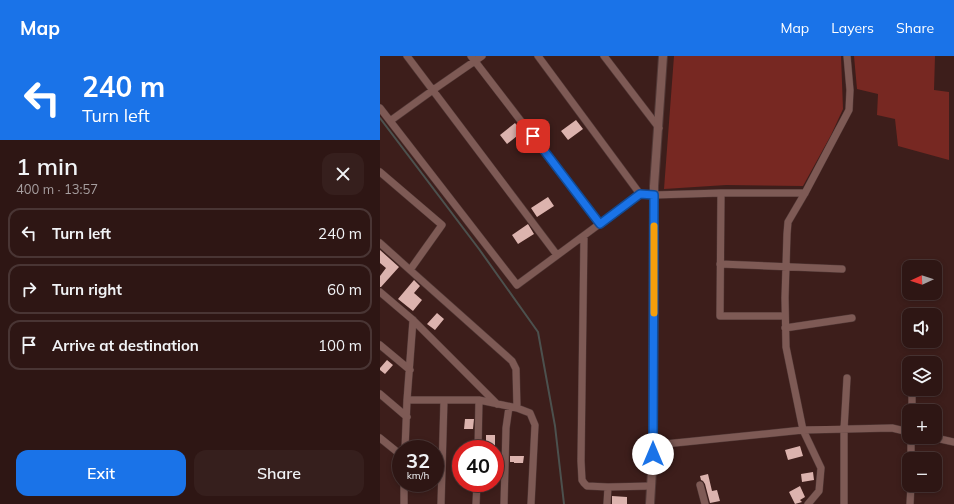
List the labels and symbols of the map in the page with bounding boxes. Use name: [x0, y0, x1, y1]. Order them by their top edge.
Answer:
pin: [516, 119, 550, 153]
north arrow: [902, 260, 942, 300]
position arrow: [632, 433, 674, 475]
speed limit sign: 40: [452, 440, 504, 492]

